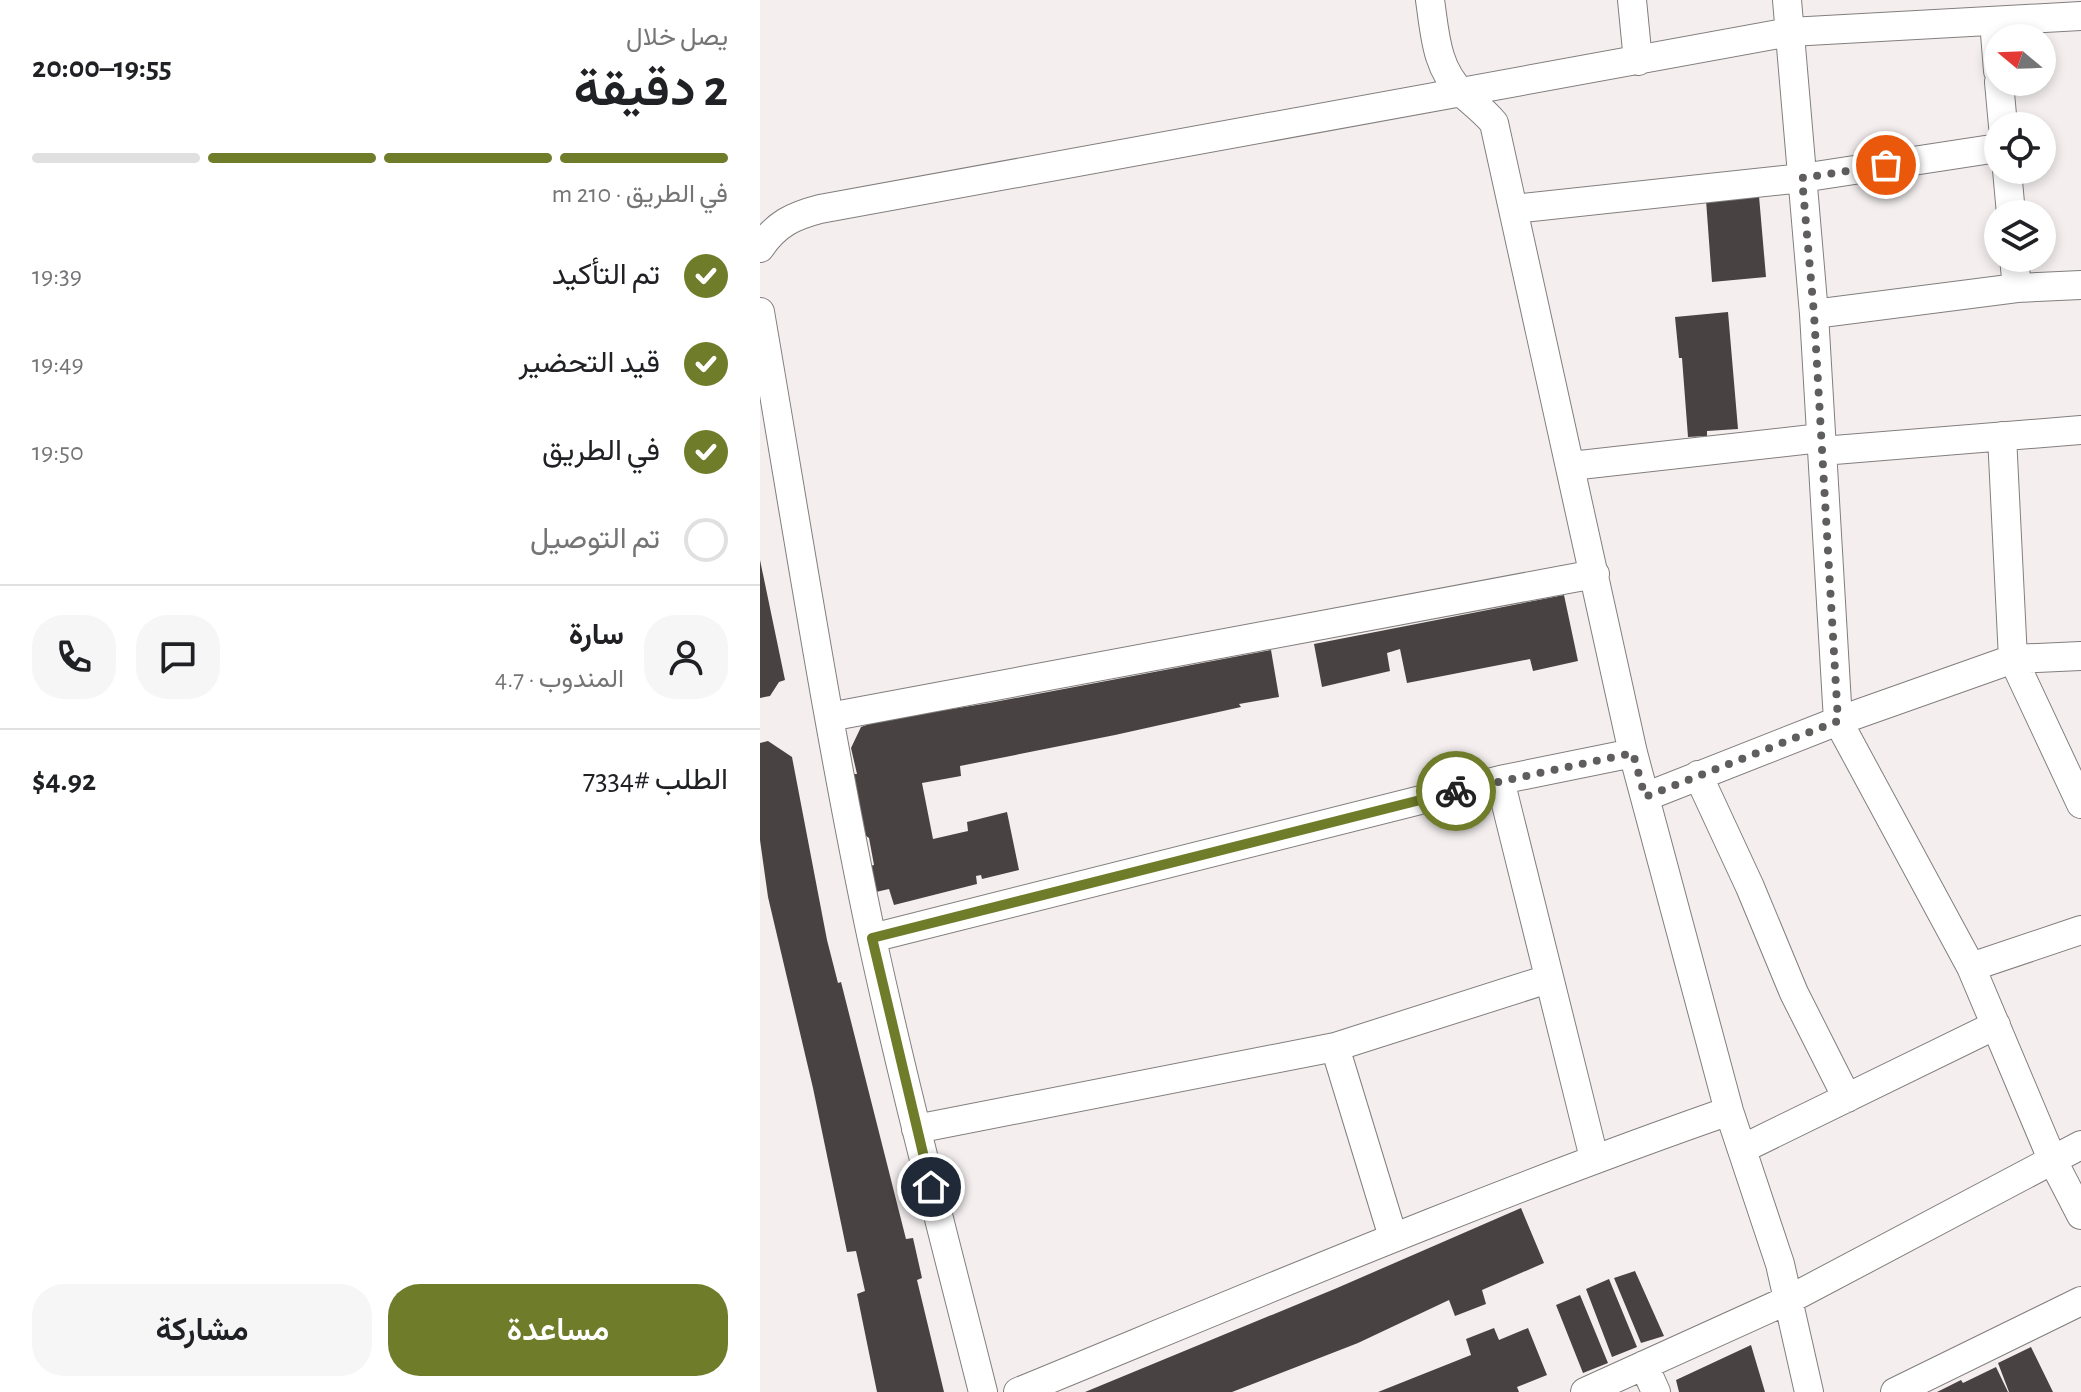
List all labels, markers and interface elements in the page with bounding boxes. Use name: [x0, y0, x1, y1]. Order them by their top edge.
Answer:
text: يصل خلال: [626, 24, 728, 50]
north arrow: [1984, 24, 2056, 96]
map controls: [1984, 24, 2056, 272]
text: 19:55–20:00: [32, 53, 172, 83]
text: 2 دقيقة: [574, 63, 728, 115]
button: locate: [1984, 112, 2056, 184]
pin: [1852, 131, 1920, 199]
icon: bag: [1864, 143, 1908, 187]
text: في الطريق · 210 m: [552, 181, 728, 207]
button: layers: [1984, 200, 2056, 272]
icon: check: [684, 254, 728, 298]
text: تم التأكيد: [552, 260, 660, 290]
text: 19:39: [32, 263, 82, 289]
icon: check: [684, 342, 728, 386]
text: قيد التحضير: [518, 348, 660, 378]
text: 19:49: [32, 351, 84, 377]
icon: check: [684, 430, 728, 474]
text: في الطريق: [542, 436, 660, 466]
text: 19:50: [32, 439, 84, 465]
text: تم التوصيل: [530, 524, 660, 554]
button: phone: [32, 615, 116, 699]
button: chat: [136, 615, 220, 699]
button: person: [644, 615, 728, 699]
text: سارة: [569, 620, 624, 650]
text: المندوب · 4.7: [495, 666, 624, 692]
courier: [1416, 751, 1496, 831]
text: الطلب #7334: [583, 765, 728, 795]
text: $4.92: [32, 766, 96, 796]
icon: bike: [1434, 769, 1478, 813]
pin: [897, 1153, 965, 1221]
icon: home: [909, 1165, 953, 1209]
button: مشاركة: [32, 1284, 372, 1376]
button: مساعدة: [388, 1284, 728, 1376]

